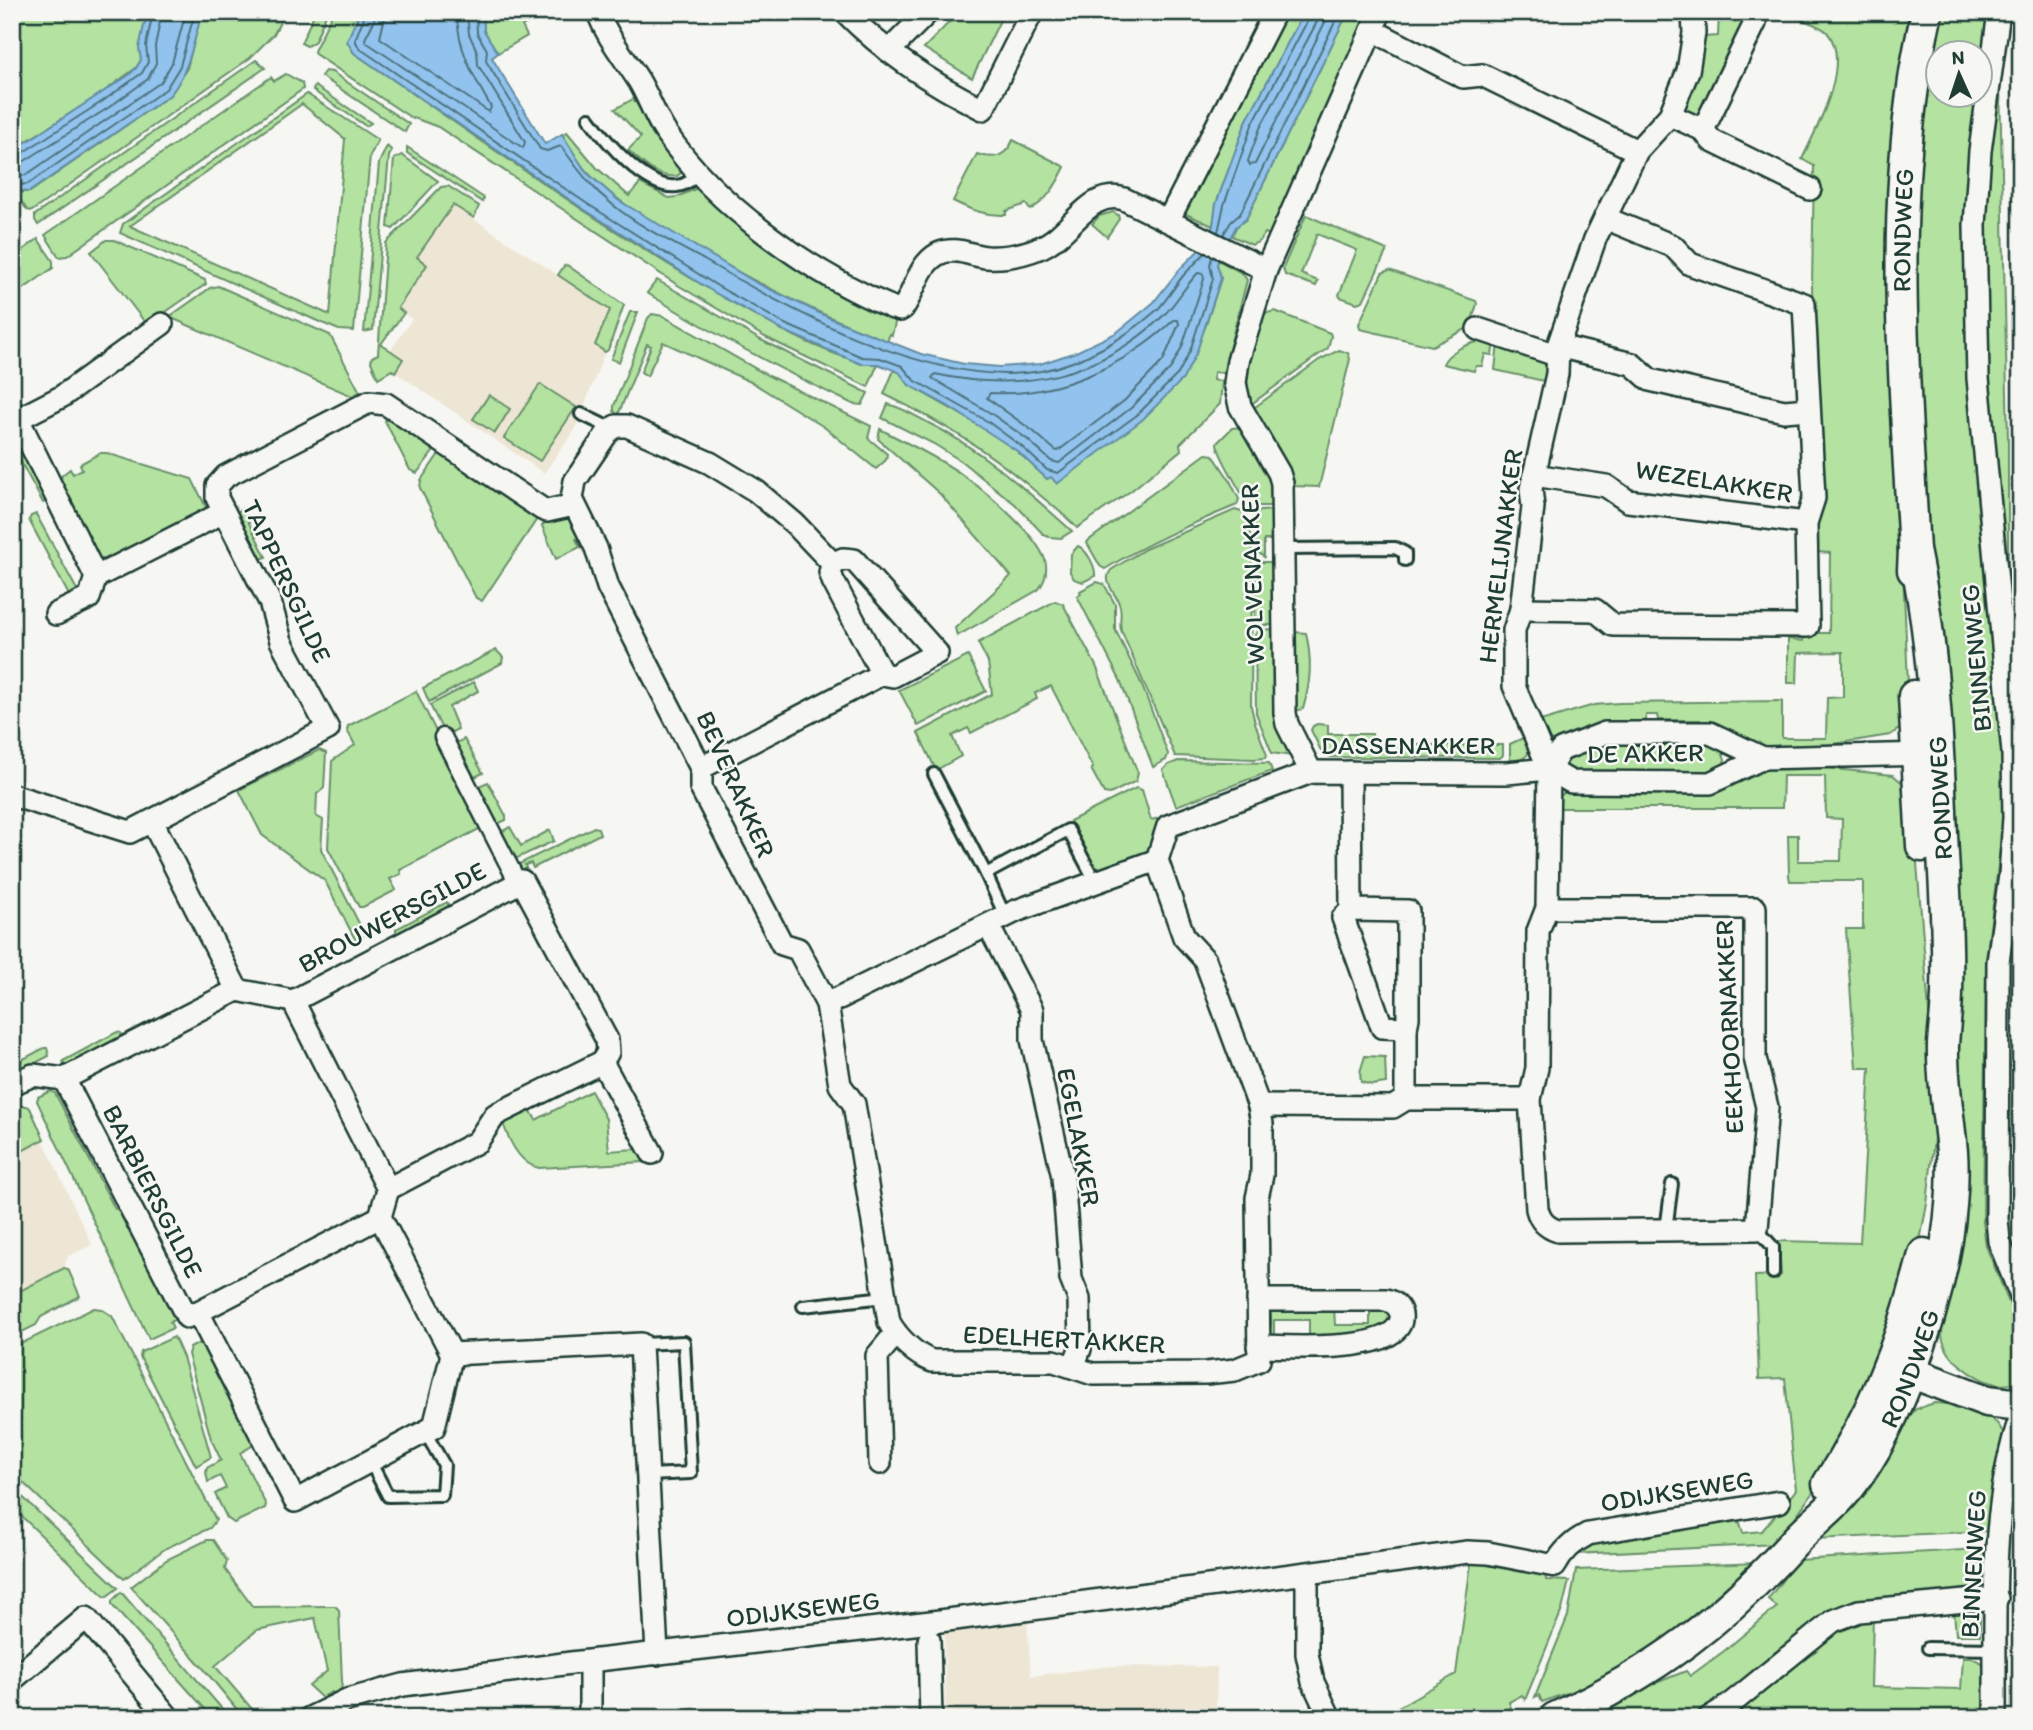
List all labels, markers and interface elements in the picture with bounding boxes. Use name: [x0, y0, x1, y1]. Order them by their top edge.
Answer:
north arrow: [1924, 38, 1994, 108]
text: N: [1951, 46, 1965, 69]
street label: RONDWEG: [1885, 167, 1921, 293]
street label: HERMELIJNAKKER: [1471, 447, 1529, 665]
street label: WEZELAKKER: [1633, 453, 1795, 509]
street label: WOLVENAKKER: [1233, 483, 1271, 665]
street label: TAPPERSGILDE: [235, 494, 339, 668]
street label: BINNENWEG: [1954, 583, 1998, 733]
street label: BEVERAKKER: [689, 706, 783, 862]
street label: DASSENAKKER: [1321, 729, 1495, 761]
street label: RONDWEG: [1921, 735, 1959, 861]
street label: DE AKKER: [1586, 736, 1704, 770]
street label: BROUWERSGILDE: [293, 854, 491, 980]
street label: EEKHOORNAKKER: [1707, 919, 1751, 1135]
street label: EGELAKKER: [1050, 1065, 1108, 1209]
street label: BARBIERSGILDE: [96, 1099, 210, 1283]
street label: RONDWEG: [1873, 1305, 1946, 1433]
street label: EDELHERTAKKER: [962, 1318, 1166, 1360]
street label: ODIJKSEWEG: [1598, 1463, 1756, 1519]
street label: BINNENWEG: [1953, 1489, 1993, 1639]
street label: ODIJKSEWEG: [724, 1584, 882, 1634]

